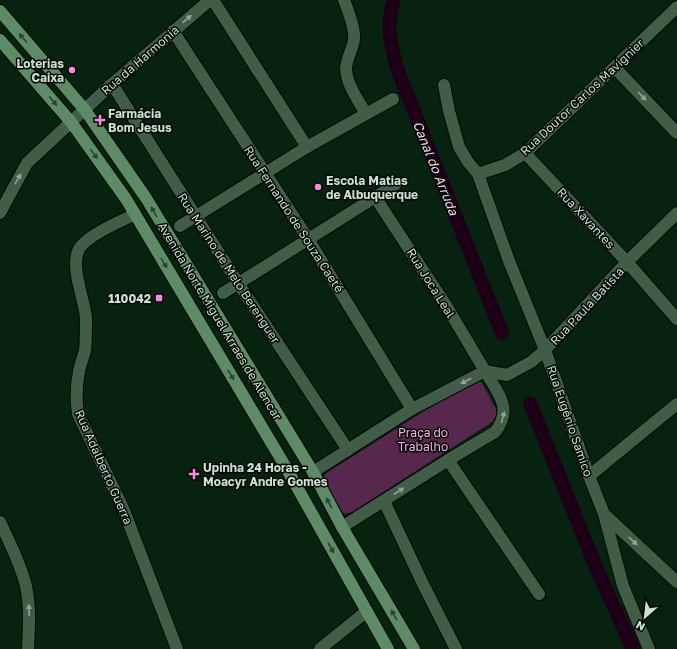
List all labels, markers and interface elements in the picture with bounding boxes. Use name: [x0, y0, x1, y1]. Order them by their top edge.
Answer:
one-way arrow: [182, 14, 193, 23]
street label: Rua da Harmonia: [98, 22, 182, 98]
one-way arrow: [19, 32, 28, 43]
street label: Rua Doutor Carlos Mavignier: [517, 35, 647, 158]
place label: Loterias Caixa: [16, 56, 64, 85]
marker: Loterias Caixa: [67, 65, 77, 75]
one-way arrow: [637, 91, 647, 101]
one-way arrow: [49, 96, 58, 106]
place label: Farmácia Bom Jesus: [108, 106, 172, 135]
marker: Farmácia Bom Jesus: [95, 115, 105, 125]
water label: Canal do Arruda: [410, 119, 462, 218]
street label: Rua Fernando de Souza Caeté: [241, 143, 347, 295]
one-way arrow: [90, 149, 98, 159]
one-way arrow: [15, 173, 22, 185]
place label: Escola Matias de Albuquerque: [326, 173, 418, 202]
marker: Escola Matias de Albuquerque: [313, 182, 323, 192]
street label: Rua Xavantes: [554, 184, 618, 252]
street label: Rua Marino de Melo Berenguer: [175, 190, 283, 346]
one-way arrow: [150, 206, 157, 218]
street label: Avenida Norte Miguel Arraes de Alencar: [155, 219, 285, 423]
street label: Rua Joca Leal: [404, 245, 458, 321]
one-way arrow: [161, 257, 168, 269]
street label: Rua Paula Batista: [547, 264, 627, 348]
place label: 110042: [108, 291, 151, 306]
marker: 110042: [154, 293, 164, 303]
street label: Rua Eugênio Samico: [544, 363, 596, 479]
one-way arrow: [227, 370, 235, 380]
one-way arrow: [460, 378, 472, 384]
street label: Rua Adalberto Guerra: [72, 407, 136, 527]
one-way arrow: [500, 411, 506, 423]
park label: Praça do Trabalho: [398, 425, 448, 454]
place label: Upinha 24 Horas - Moacyr Andre Gomes: [203, 460, 328, 489]
marker: Upinha 24 Horas - Moacyr Andre Gomes: [188, 468, 200, 480]
one-way arrow: [394, 487, 404, 495]
one-way arrow: [326, 497, 332, 509]
one-way arrow: [627, 536, 638, 545]
one-way arrow: [328, 542, 334, 554]
north arrow: [625, 597, 665, 637]
one-way arrow: [25, 604, 32, 616]
one-way arrow: [391, 609, 398, 621]
text: N: [633, 619, 647, 634]

